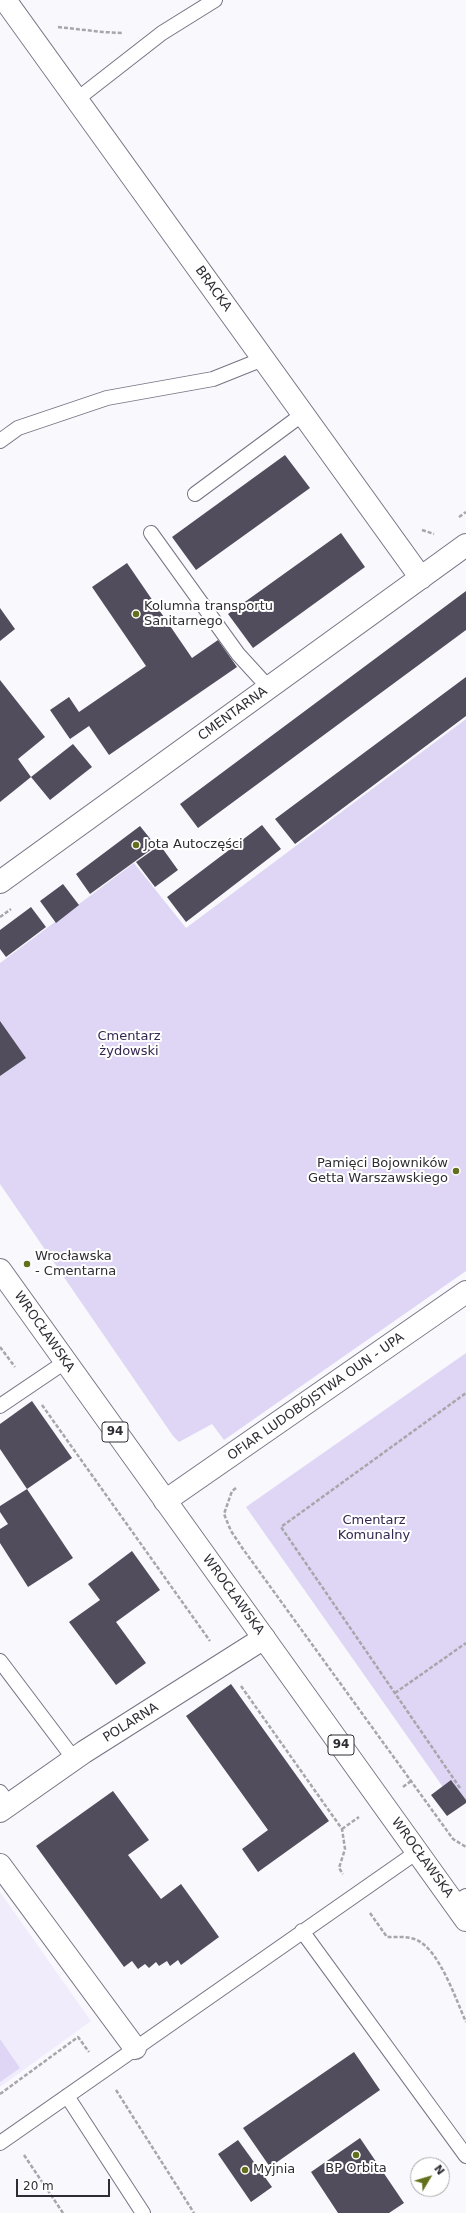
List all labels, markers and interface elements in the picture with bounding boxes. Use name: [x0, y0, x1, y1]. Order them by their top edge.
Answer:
street label: BRACKA: [191, 263, 235, 315]
place label: Kolumna transportu Sanitarnego: [144, 599, 273, 630]
marker: Kolumna transportu Sanitarnego: [131, 609, 141, 619]
street label: CMENTARNA: [195, 684, 271, 744]
place label: Jota Autoczęści: [144, 837, 243, 853]
marker: Jota Autoczęści: [131, 840, 141, 850]
park label: Cmentarz żydowski: [97, 1029, 161, 1060]
place label: Pamięci Bojowników Getta Warszawskiego: [308, 1156, 448, 1187]
marker: Pamięci Bojowników Getta Warszawskiego: [451, 1166, 461, 1176]
place label: Wrocławska - Cmentarna: [35, 1249, 116, 1280]
marker: Wrocławska - Cmentarna: [22, 1259, 32, 1269]
street label: WROCŁAWSKA: [10, 1289, 78, 1375]
street label: OFIAR LUDOBÓJSTWA OUN - UPA: [225, 1330, 407, 1464]
road number: 94: [102, 1422, 128, 1442]
park label: Cmentarz Komunalny: [338, 1513, 410, 1544]
street label: WROCŁAWSKA: [199, 1552, 267, 1638]
street label: POLARNA: [101, 1700, 161, 1746]
road number: 94: [328, 1735, 354, 1755]
street label: WROCŁAWSKA: [388, 1815, 456, 1901]
marker: BP Orbita: [351, 2150, 361, 2160]
north arrow: [410, 2157, 450, 2197]
place label: BP Orbita: [325, 2161, 387, 2177]
place label: Myjnia: [253, 2162, 295, 2178]
text: N: [431, 2162, 447, 2178]
marker: Myjnia: [240, 2165, 250, 2175]
scale bar: [18, 2171, 112, 2197]
text: 20 m: [23, 2179, 54, 2193]

